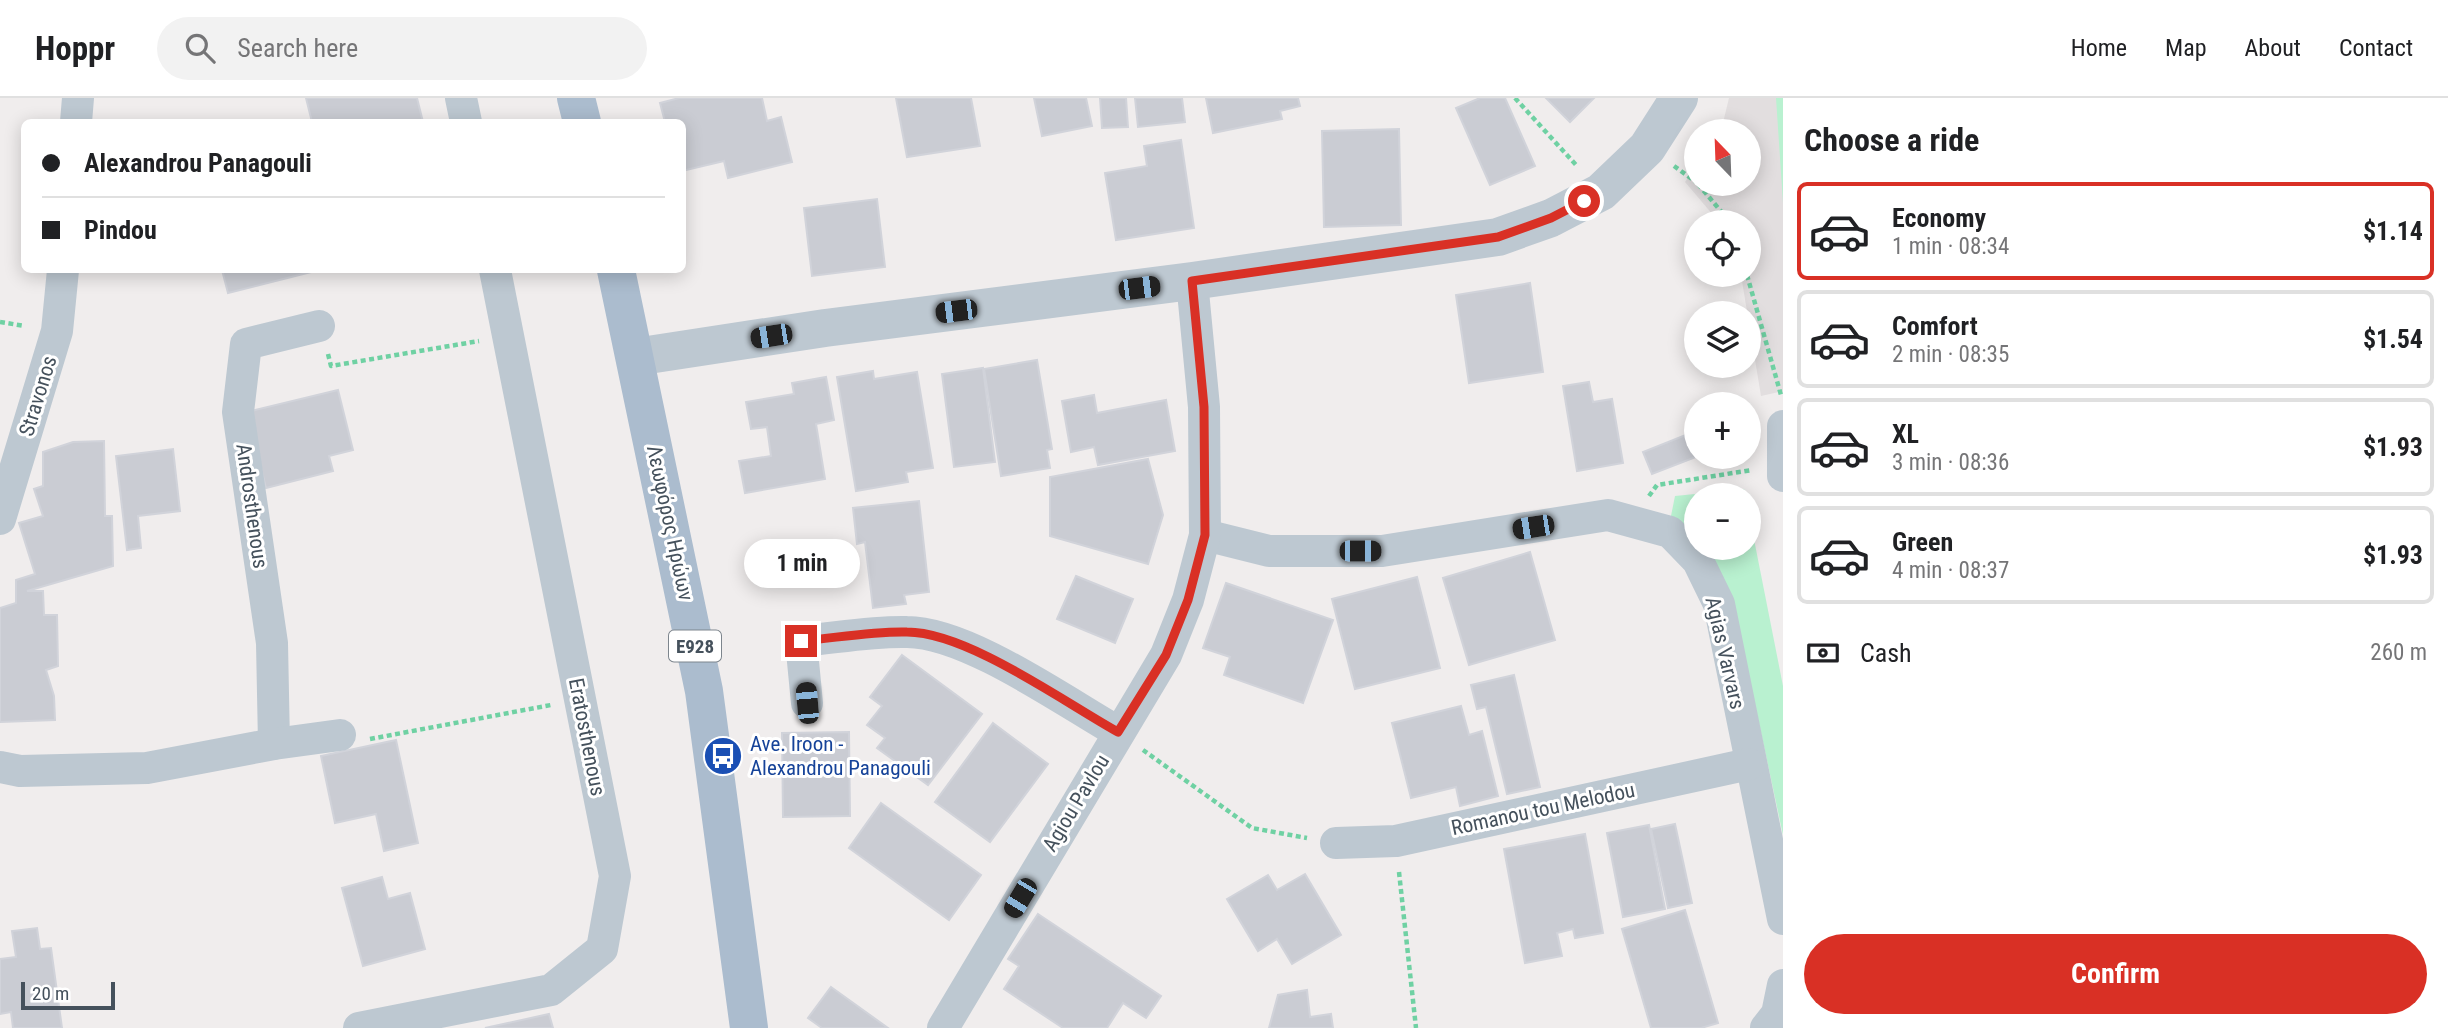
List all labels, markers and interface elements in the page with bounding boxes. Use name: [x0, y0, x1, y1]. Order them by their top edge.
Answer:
search box: [157, 17, 647, 80]
text: Hoppr: [35, 29, 115, 68]
icon: search: [181, 29, 219, 67]
text: Search here: [237, 33, 358, 63]
text: Home: [2071, 34, 2127, 62]
text: Map: [2165, 34, 2207, 62]
text: About: [2245, 34, 2301, 62]
text: Contact: [2339, 34, 2413, 62]
north arrow: [1684, 119, 1760, 196]
map controls: [1684, 119, 1761, 560]
text: Choose a ride: [1804, 121, 1979, 159]
text: Alexandrou Panagouli: [84, 148, 312, 178]
route start: [1568, 185, 1600, 217]
icon: car: [1808, 200, 1871, 263]
text: Economy: [1892, 203, 1986, 233]
button: locate: [1684, 210, 1761, 287]
text: Pindou: [84, 215, 157, 245]
text: $1.14: [2363, 216, 2423, 246]
text: 1 min · 08:34: [1892, 233, 2009, 260]
car: [1117, 275, 1162, 301]
car: [934, 298, 979, 324]
button: layers: [1684, 301, 1761, 378]
icon: car: [1808, 308, 1871, 371]
text: Comfort: [1892, 311, 1978, 341]
car: [749, 322, 794, 350]
text: $1.54: [2363, 324, 2423, 354]
text: 2 min · 08:35: [1892, 341, 2009, 368]
street label: Stravonos: [14, 353, 62, 439]
button: +: [1684, 392, 1761, 469]
icon: car: [1808, 416, 1871, 479]
text: XL: [1892, 419, 1919, 449]
text: $1.93: [2363, 432, 2423, 462]
street label: Androsthenous: [231, 442, 273, 570]
street label: Λεωφόρος Ηρώων: [642, 443, 698, 603]
text: 3 min · 08:36: [1892, 449, 2009, 476]
button: −: [1684, 483, 1761, 560]
car: [1511, 513, 1556, 541]
icon: car: [1808, 524, 1871, 587]
text: Green: [1892, 527, 1953, 557]
callout: 1 min: [743, 540, 859, 588]
text: $1.93: [2363, 540, 2423, 570]
car: [1340, 541, 1382, 562]
text: 1 min: [776, 550, 828, 577]
text: 4 min · 08:37: [1892, 557, 2009, 584]
street label: Agias Varvars: [1700, 594, 1750, 712]
route end: [785, 625, 817, 657]
road number: E928: [669, 631, 721, 662]
icon: cash: [1804, 634, 1842, 672]
text: Cash: [1860, 638, 1912, 668]
text: 260 m: [2370, 639, 2427, 666]
street label: Eratosthenous: [564, 676, 610, 798]
car: [795, 681, 820, 725]
place label: Ave. Iroon - Alexandrou Panagouli: [750, 732, 931, 780]
bus stop icon: Ave. Iroon - Alexandrou Panagouli: [702, 735, 744, 777]
street label: Agiou Pavlou: [1038, 750, 1114, 856]
street label: Romanou tou Melodou: [1449, 778, 1637, 840]
car: [1001, 875, 1040, 921]
button: Confirm: [1804, 934, 2427, 1014]
scale bar: [21, 979, 116, 1011]
text: 20 m: [32, 982, 69, 1005]

